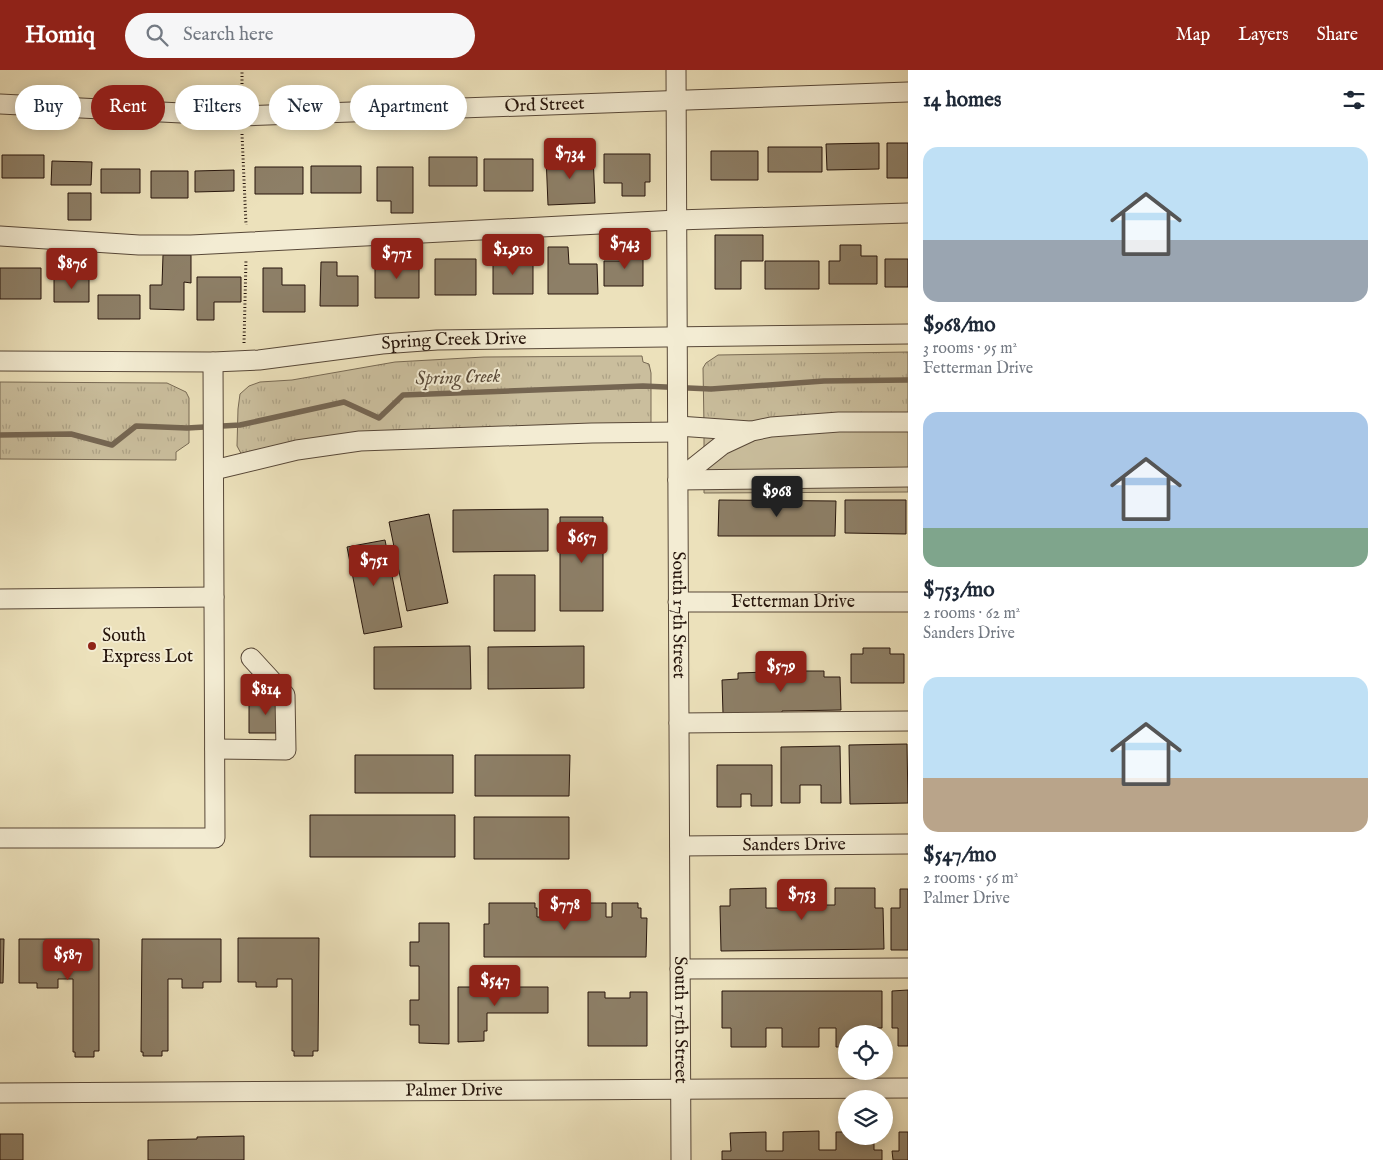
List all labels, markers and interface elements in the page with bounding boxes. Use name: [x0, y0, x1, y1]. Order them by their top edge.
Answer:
search box: [125, 13, 475, 58]
text: Homiq: [25, 20, 95, 51]
icon: search: [143, 21, 171, 49]
text: Search here: [183, 23, 274, 47]
text: Map: [1176, 24, 1210, 47]
text: Layers: [1238, 24, 1289, 47]
text: Share: [1317, 24, 1358, 47]
chip: Buy: [15, 85, 81, 130]
chip: Rent: [91, 85, 165, 130]
chip: Filters: [175, 85, 259, 130]
chip: New: [269, 85, 340, 130]
chip: Apartment: [350, 85, 467, 130]
icon: filters: [1340, 86, 1368, 114]
text: 14 homes: [923, 87, 1001, 114]
street label: Ord Street: [504, 92, 585, 118]
pin: $734: [540, 138, 600, 180]
text: $734: [555, 144, 585, 164]
icon: home: [1101, 179, 1191, 269]
pin: $743: [595, 228, 655, 270]
pin: $1,910: [472, 234, 554, 276]
text: $743: [610, 234, 640, 254]
pin: $771: [367, 238, 427, 280]
text: $1,910: [493, 240, 533, 260]
text: $771: [382, 244, 412, 264]
pin: $876: [42, 248, 102, 290]
text: $876: [57, 254, 87, 274]
text: $968/mo: [923, 312, 996, 339]
street label: Spring Creek Drive: [380, 327, 526, 356]
text: 3 rooms · 95 m²: [923, 339, 1017, 359]
text: Fetterman Drive: [923, 359, 1033, 379]
water label: Spring Creek: [415, 365, 501, 391]
icon: home: [1101, 444, 1191, 534]
pin: $968: [747, 476, 807, 518]
text: $968: [763, 482, 791, 502]
pin: $657: [552, 522, 612, 564]
text: $657: [568, 528, 596, 548]
pin: $751: [344, 544, 404, 587]
text: $751: [360, 551, 388, 571]
street label: South 17th Street: [667, 551, 690, 679]
text: $753/mo: [923, 577, 995, 604]
street label: Fetterman Drive: [731, 591, 855, 614]
text: 2 rooms · 62 m²: [923, 604, 1020, 624]
text: Sanders Drive: [923, 624, 1015, 644]
place label: South Express Lot: [102, 625, 193, 669]
marker: South Express Lot: [86, 640, 98, 652]
pin: $579: [751, 650, 811, 693]
text: $579: [766, 657, 796, 677]
pin: $814: [236, 674, 296, 716]
text: $814: [252, 680, 280, 700]
icon: home: [1101, 709, 1191, 799]
street label: Sanders Drive: [742, 833, 846, 857]
text: $547/mo: [923, 842, 996, 869]
text: 2 rooms · 56 m²: [923, 869, 1018, 889]
pin: $753: [772, 878, 832, 921]
text: $753: [788, 885, 816, 905]
pin: $778: [535, 888, 595, 931]
text: Palmer Drive: [923, 889, 1010, 909]
text: $778: [550, 895, 580, 915]
pin: $587: [38, 938, 98, 981]
text: $587: [54, 945, 82, 965]
street label: South 17th Street: [669, 956, 692, 1084]
pin: $547: [465, 964, 525, 1007]
text: $547: [480, 971, 510, 991]
map controls: [838, 1025, 893, 1145]
button: locate: [838, 1025, 893, 1080]
street label: Palmer Drive: [405, 1079, 503, 1102]
button: layers: [838, 1090, 893, 1145]

